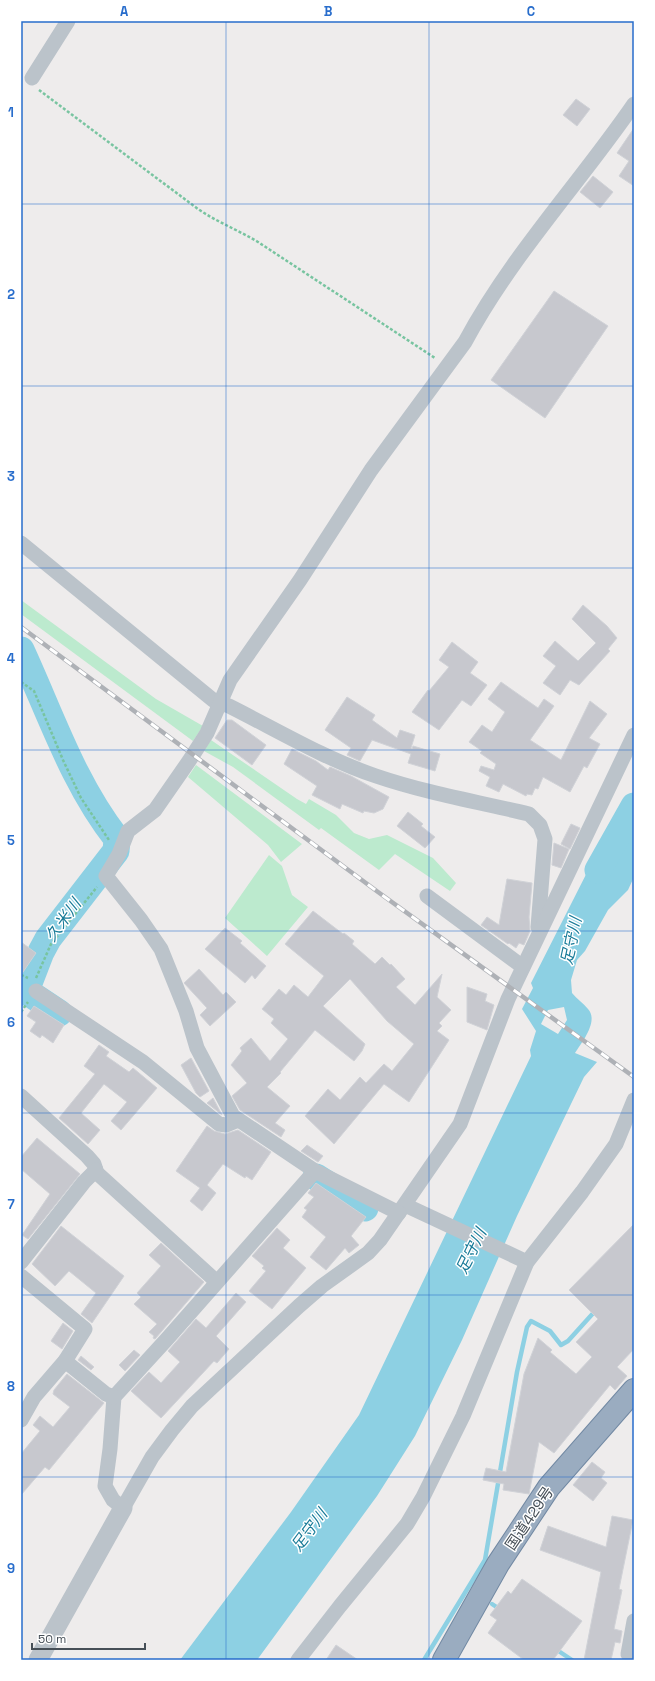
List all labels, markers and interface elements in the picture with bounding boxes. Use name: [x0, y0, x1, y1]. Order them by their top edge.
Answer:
text: A: [120, 3, 129, 20]
text: B: [324, 3, 333, 20]
text: C: [527, 3, 535, 20]
text: 1: [8, 104, 14, 121]
text: 2: [7, 286, 15, 303]
text: 3: [7, 468, 15, 485]
text: 4: [7, 650, 15, 667]
text: 5: [7, 832, 15, 849]
water label: 久米川: [40, 893, 87, 946]
water label: 足守川: [556, 913, 587, 967]
text: 6: [7, 1014, 15, 1031]
text: 7: [7, 1196, 15, 1213]
water label: 足守川: [451, 1223, 492, 1277]
text: 8: [7, 1378, 15, 1395]
street label: 国道429号: [501, 1483, 557, 1553]
water label: 足守川: [286, 1503, 333, 1555]
text: 9: [7, 1560, 15, 1577]
scale bar: [32, 1625, 145, 1651]
text: 50 m: [38, 1631, 66, 1647]

